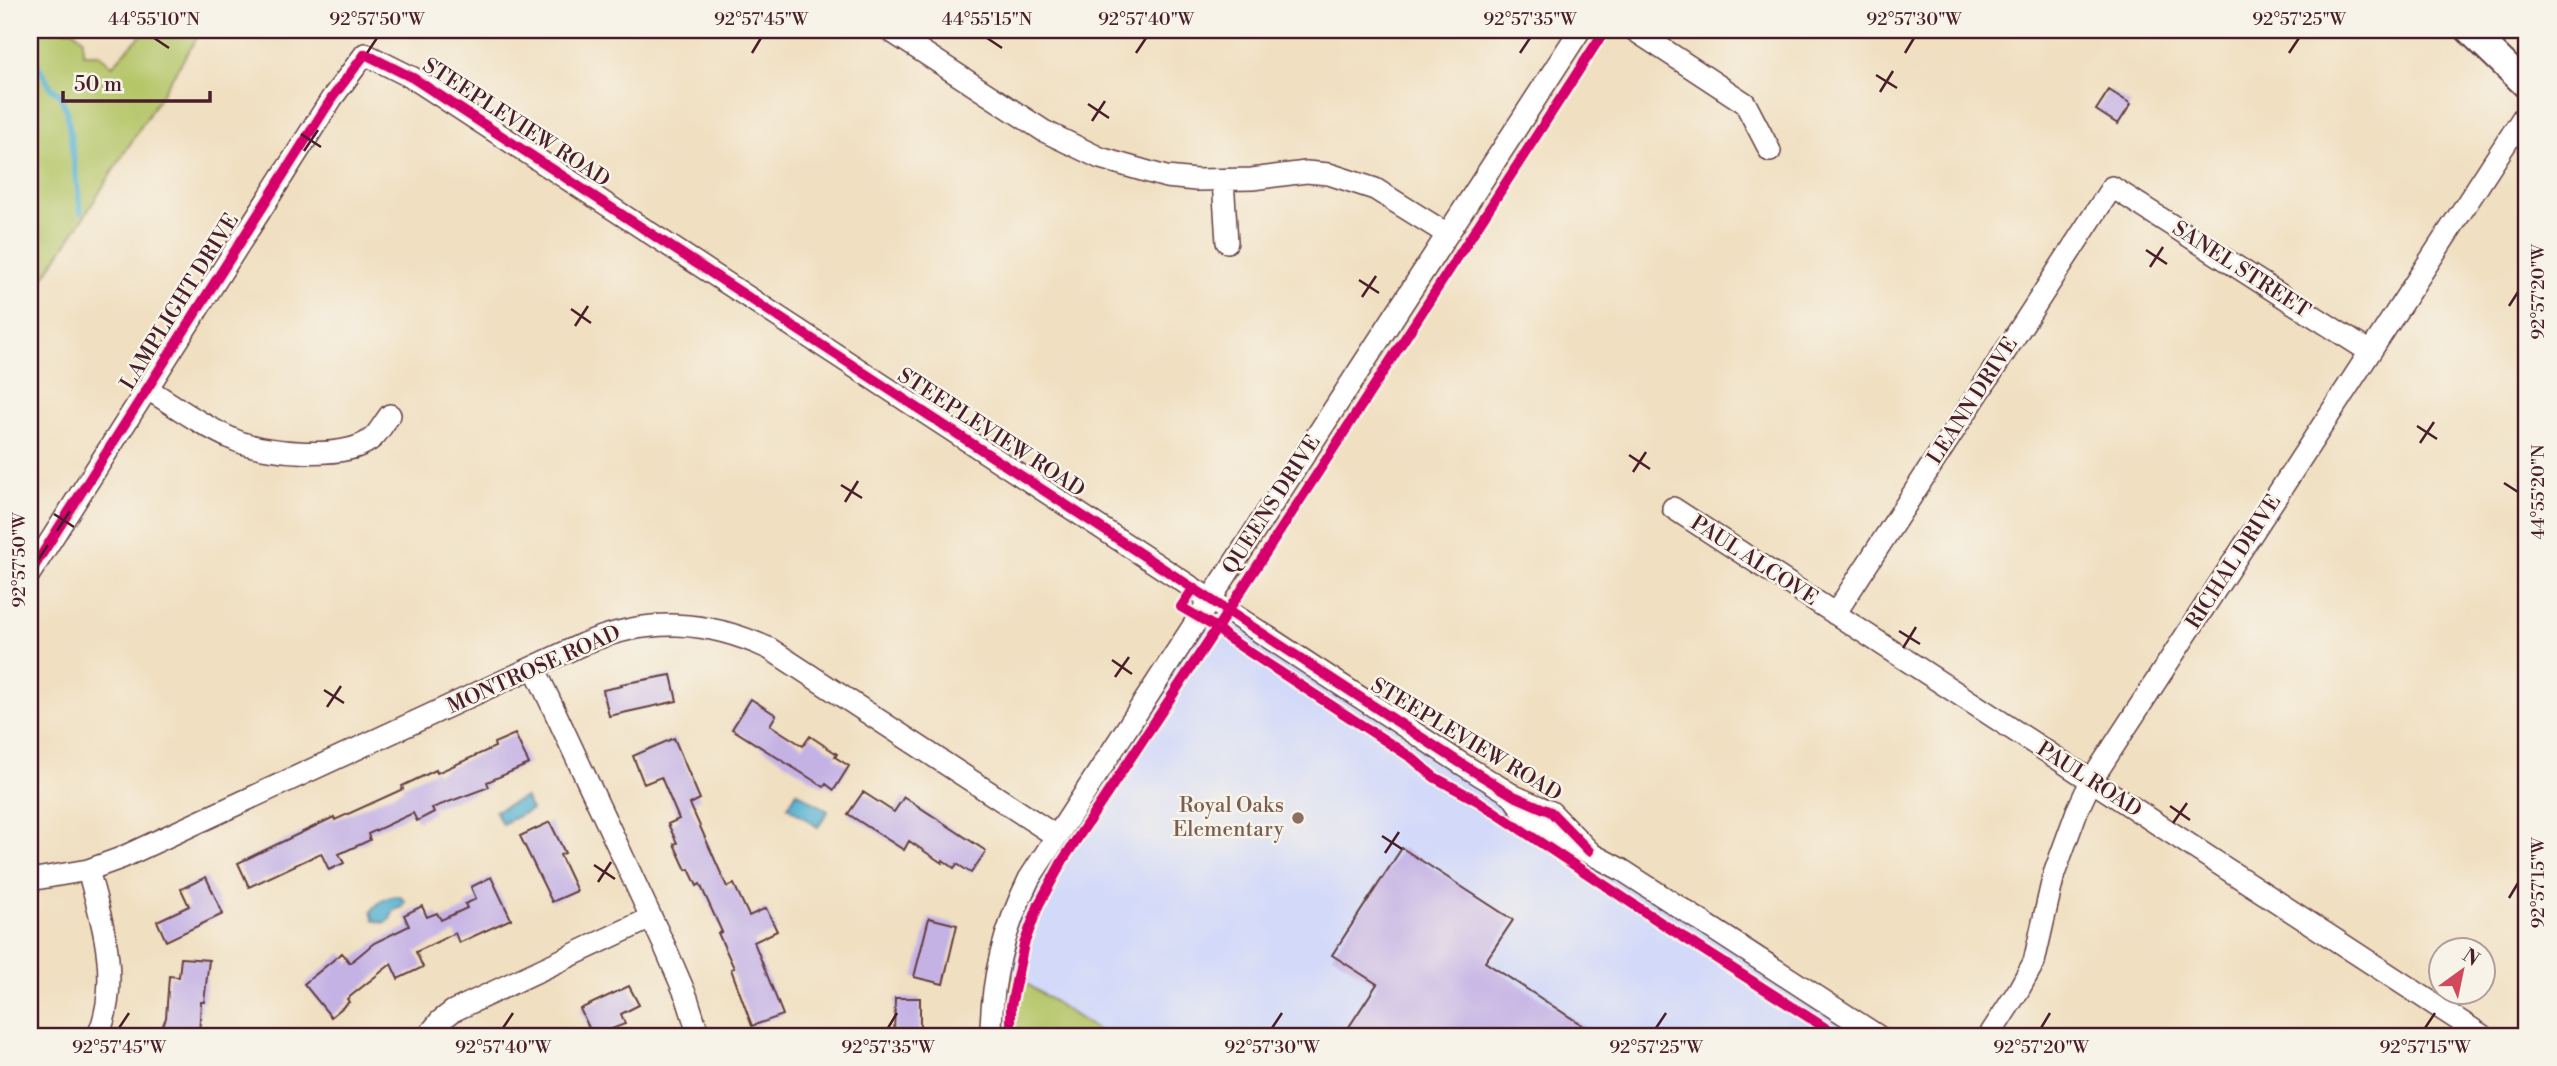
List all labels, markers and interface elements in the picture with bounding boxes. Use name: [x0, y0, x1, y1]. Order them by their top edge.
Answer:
text: 44°55'10"N: [108, 8, 201, 31]
text: 92°57'50"W: [329, 8, 425, 31]
text: 92°57'45"W: [714, 8, 809, 31]
text: 44°55'15"N: [942, 8, 1033, 31]
text: 92°57'40"W: [1098, 8, 1195, 31]
text: 92°57'35"W: [1483, 8, 1577, 31]
text: 92°57'30"W: [1866, 8, 1962, 31]
text: 92°57'25"W: [2252, 8, 2347, 31]
street label: STEEPLEVIEW ROAD: [417, 53, 615, 193]
scale bar: [63, 60, 210, 104]
text: 50 m: [74, 72, 122, 98]
street label: LAMPLIGHT DRIVE: [115, 209, 245, 395]
street label: SANEL STREET: [2167, 216, 2315, 324]
text: 92°57'20"W: [2527, 243, 2550, 340]
street label: LEANN DRIVE: [1922, 332, 2024, 470]
street label: STEEPLEVIEW ROAD: [892, 363, 1090, 503]
street label: QUEENS DRIVE: [1217, 431, 1327, 579]
text: 44°55'20"N: [2527, 444, 2550, 539]
street label: RICHAL DRIVE: [2181, 490, 2287, 634]
street label: PAUL ALCOVE: [1685, 510, 1823, 612]
text: 92°57'50"W: [8, 512, 31, 608]
street label: MONTROSE ROAD: [443, 620, 625, 720]
street label: STEEPLEVIEW ROAD: [1366, 673, 1566, 807]
street label: PAUL ROAD: [2032, 736, 2146, 824]
place label: Royal Oaks Elementary: [1173, 793, 1285, 843]
marker: Royal Oaks Elementary: [1290, 810, 1306, 826]
text: 92°57'15"W: [2527, 837, 2550, 929]
north arrow: [2428, 936, 2498, 1006]
text: N: [2458, 943, 2484, 972]
text: 92°57'45"W: [72, 1036, 167, 1059]
text: 92°57'40"W: [455, 1036, 552, 1059]
text: 92°57'35"W: [841, 1036, 935, 1059]
text: 92°57'30"W: [1224, 1036, 1320, 1059]
text: 92°57'25"W: [1609, 1036, 1704, 1059]
text: 92°57'20"W: [1993, 1036, 2090, 1059]
text: 92°57'15"W: [2379, 1036, 2471, 1059]

